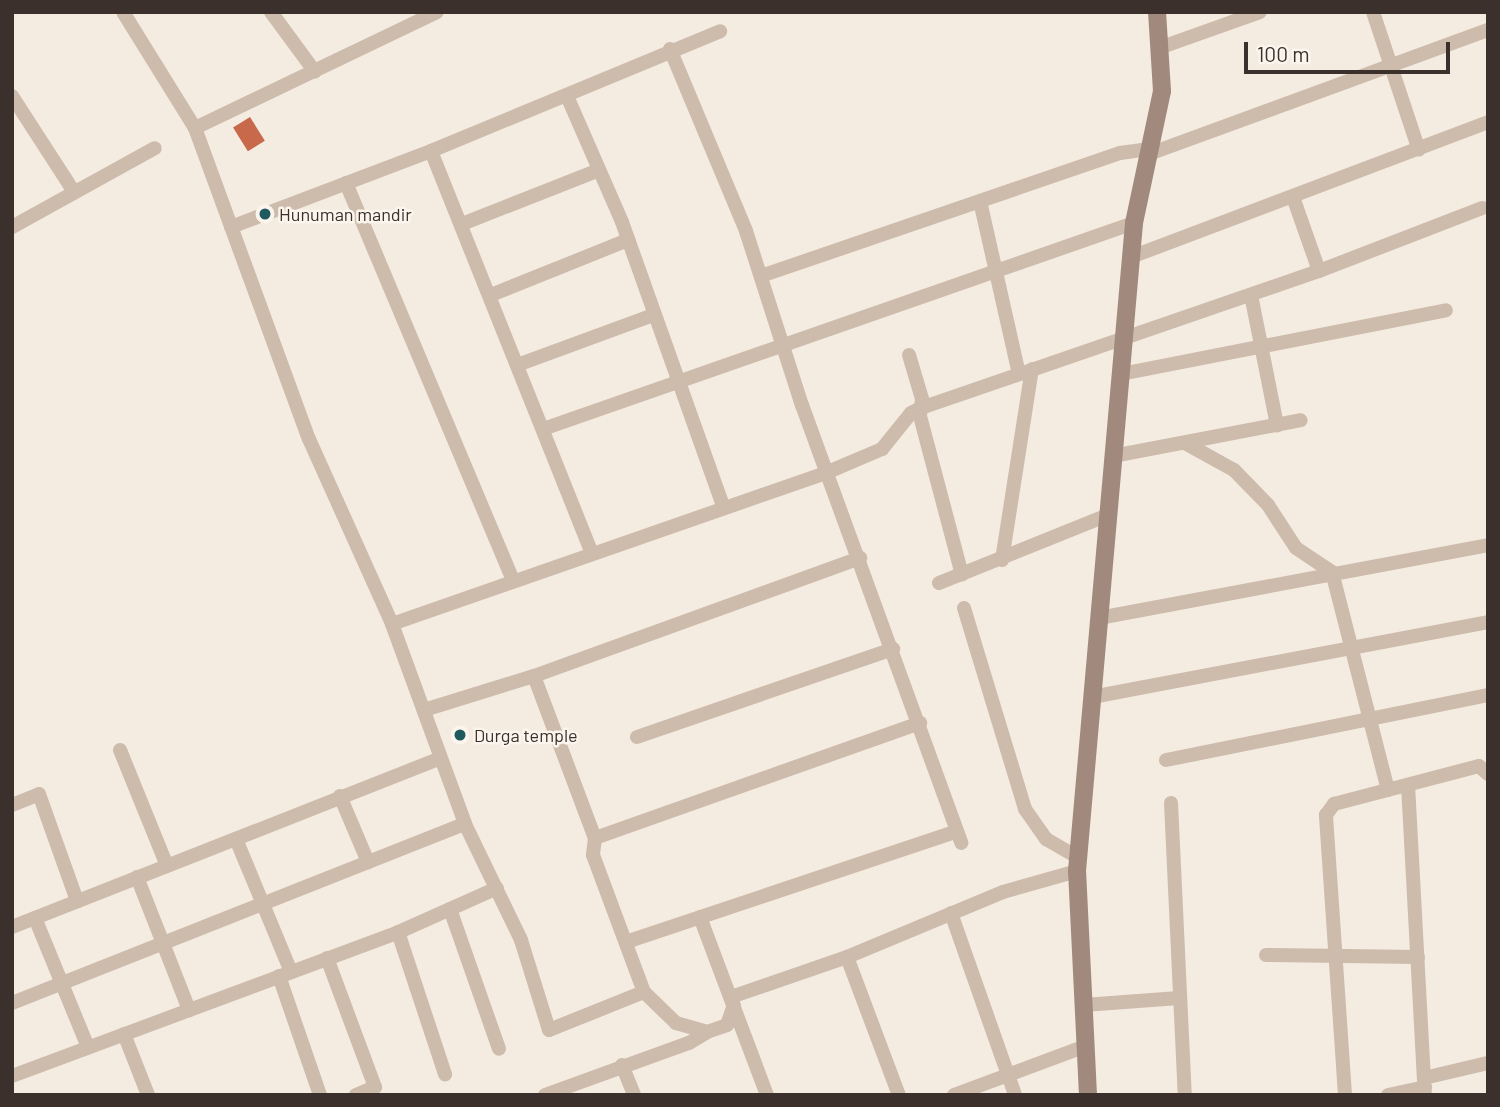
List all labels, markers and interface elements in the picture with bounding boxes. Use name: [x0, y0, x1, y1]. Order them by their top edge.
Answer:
scale bar: [1248, 28, 1454, 72]
text: 100 m: [1257, 41, 1310, 66]
place label: Hunuman mandir: [279, 203, 412, 225]
marker: Hunuman mandir: [257, 206, 273, 222]
place label: Durga temple: [474, 724, 578, 746]
marker: Durga temple: [452, 727, 468, 743]

